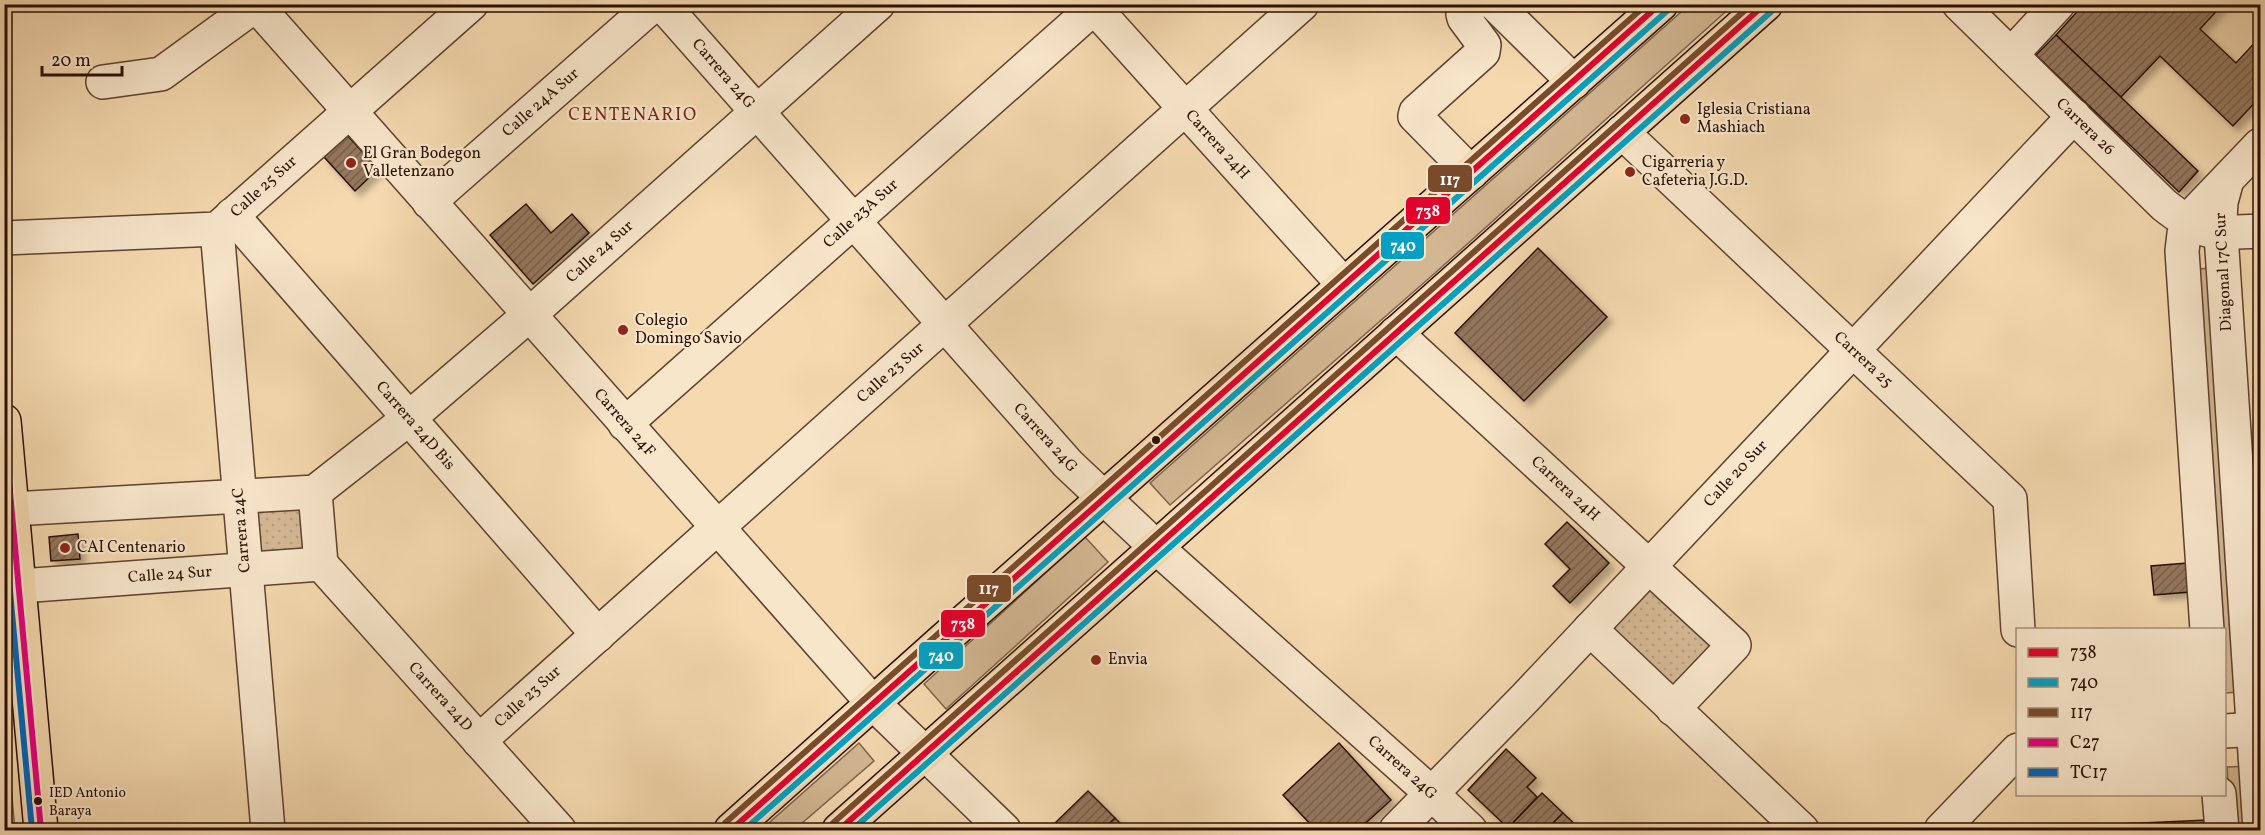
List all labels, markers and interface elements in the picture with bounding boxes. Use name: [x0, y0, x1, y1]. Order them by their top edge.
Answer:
street label: Carrera 24G: [686, 34, 760, 114]
scale bar: [42, 39, 122, 77]
text: 20 m: [51, 49, 91, 74]
street label: Calle 24A Sur: [498, 63, 584, 143]
street label: Carrera 26: [2051, 93, 2119, 161]
place label: Iglesia Cristiana Mashiach: [1697, 99, 1811, 139]
district label: CENTENARIO: [568, 103, 698, 128]
street label: Carrera 24H: [1180, 105, 1254, 185]
marker: Iglesia Cristiana Mashiach: [1678, 112, 1692, 126]
place label: El Gran Bodegon Valletenzano: [363, 143, 481, 183]
street label: Calle 25 Sur: [226, 151, 302, 223]
place label: Cigarreria y Cafeteria J.G.D.: [1642, 152, 1748, 192]
marker: El Gran Bodegon Valletenzano: [344, 156, 358, 170]
line badge: 117: [1427, 164, 1473, 193]
marker: Cigarreria y Cafeteria J.G.D.: [1623, 165, 1637, 179]
text: 117: [1440, 170, 1461, 192]
street label: Calle 23A Sur: [819, 174, 904, 254]
line badge: 738: [1405, 196, 1451, 225]
text: 738: [1416, 201, 1440, 223]
street label: Diagonal 17C Sur: [2210, 212, 2238, 332]
street label: Calle 24 Sur: [561, 215, 639, 288]
line badge: 740: [1380, 231, 1425, 260]
text: 740: [1390, 236, 1416, 258]
place label: Colegio Domingo Savio: [635, 310, 742, 350]
marker: Colegio Domingo Savio: [616, 323, 630, 337]
street label: Carrera 25: [1829, 327, 1897, 393]
street label: Calle 23 Sur: [853, 337, 930, 408]
street label: Carrera 24D Bis: [370, 377, 460, 475]
street label: Carrera 24F: [588, 384, 660, 462]
street label: Carrera 24G: [1008, 398, 1082, 478]
unlabelled marker: [1150, 434, 1162, 446]
street label: Calle 20 Sur: [1699, 435, 1773, 512]
street label: Carrera 24H: [1526, 451, 1604, 527]
street label: Carrera 24C: [227, 487, 257, 573]
place label: CAI Centenario: [77, 537, 185, 559]
marker: CAI Centenario: [58, 541, 72, 555]
street label: Calle 24 Sur: [127, 561, 213, 589]
line badge: 117: [966, 574, 1012, 603]
text: 117: [979, 579, 1000, 601]
line badge: 738: [940, 609, 986, 638]
text: 738: [951, 614, 975, 636]
legend: [2016, 628, 2226, 796]
line badge: 740: [918, 641, 964, 670]
text: 738: [2070, 641, 2097, 666]
text: 740: [928, 646, 954, 668]
place label: Envia: [1108, 649, 1148, 671]
marker: Envia: [1089, 653, 1103, 667]
street label: Carrera 24D: [403, 657, 477, 737]
street label: Calle 23 Sur: [490, 661, 566, 733]
text: 740: [2070, 671, 2098, 696]
text: 117: [2070, 701, 2093, 726]
street label: Carrera 24G: [1362, 731, 1442, 805]
text: C27: [2070, 731, 2100, 756]
text: TC17: [2070, 761, 2108, 786]
place label: IED Antonio Baraya: [49, 784, 126, 821]
marker: IED Antonio Baraya: [32, 795, 44, 807]

